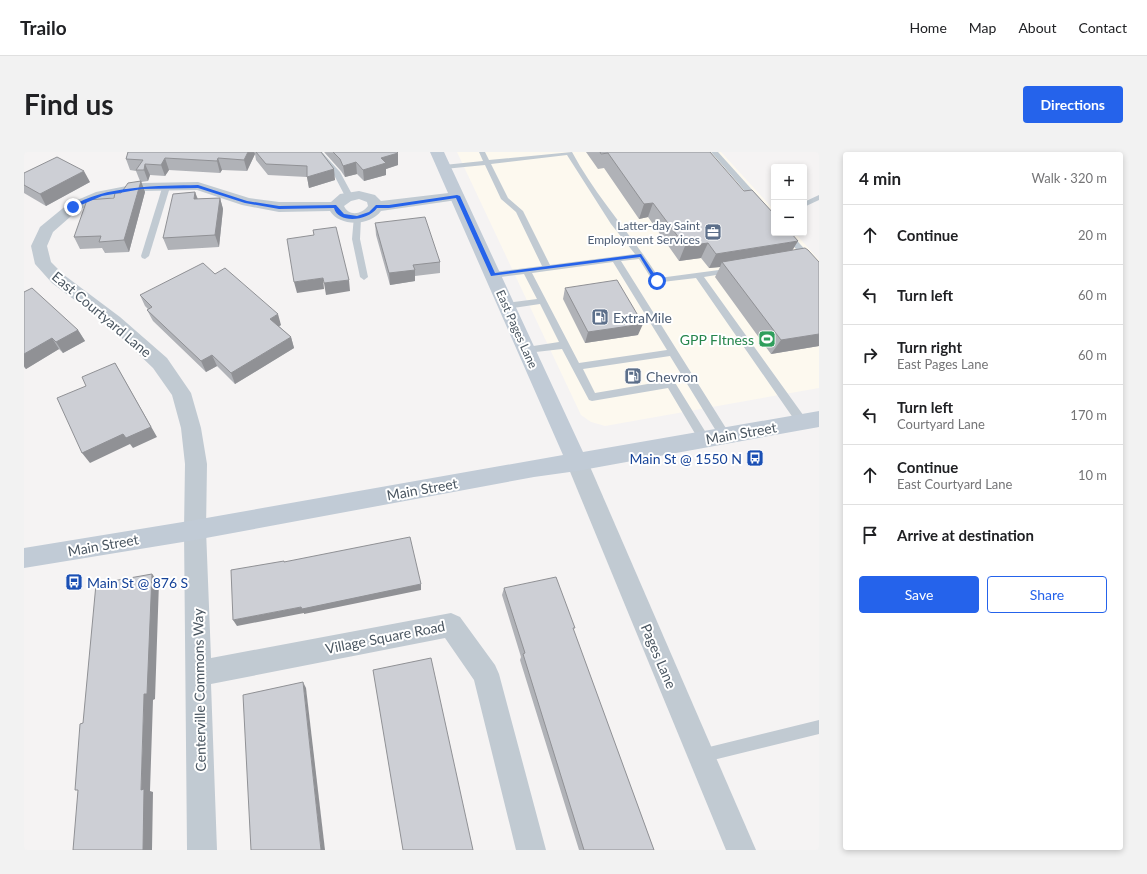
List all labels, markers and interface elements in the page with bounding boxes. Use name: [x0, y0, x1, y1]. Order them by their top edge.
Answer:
text: Trailo: [20, 16, 67, 39]
text: Home: [909, 19, 947, 36]
text: Map: [969, 19, 996, 36]
text: About: [1018, 19, 1056, 36]
text: Contact: [1078, 19, 1127, 36]
button: Directions: [1023, 86, 1123, 123]
text: Find us: [24, 87, 114, 121]
map controls: [771, 164, 807, 236]
button: +: [771, 164, 807, 200]
text: 4 min: [859, 168, 901, 189]
text: Walk · 320 m: [1031, 170, 1107, 186]
route end: [64, 198, 82, 216]
button: −: [771, 200, 807, 236]
place label: Latter-day Saint Employment Services: [587, 218, 701, 247]
office icon: Latter-day Saint Employment Services: [703, 222, 723, 242]
icon: ahead: [859, 224, 881, 246]
text: Continue: [897, 226, 958, 244]
text: 20 m: [1078, 227, 1107, 243]
street label: East Courtyard Lane: [49, 268, 155, 360]
route start: [648, 272, 666, 290]
icon: left: [859, 284, 881, 306]
text: Turn left: [897, 286, 953, 304]
street label: East Pages Lane: [493, 287, 541, 371]
text: 60 m: [1078, 287, 1107, 303]
fuel station icon: ExtraMile: [590, 307, 610, 327]
place label: ExtraMile: [613, 309, 672, 326]
sports icon: GPP FItness: [757, 329, 777, 349]
place label: GPP FItness: [680, 331, 754, 348]
text: Turn right: [897, 338, 962, 356]
icon: right: [859, 344, 881, 366]
text: 60 m: [1078, 347, 1107, 363]
text: East Pages Lane: [897, 356, 988, 372]
fuel station icon: Chevron: [623, 366, 643, 386]
place label: Chevron: [646, 368, 698, 385]
text: Turn left: [897, 398, 953, 416]
icon: left: [859, 404, 881, 426]
text: 170 m: [1070, 407, 1107, 423]
text: Courtyard Lane: [897, 416, 985, 432]
street label: Main Street: [704, 418, 778, 448]
bus stop icon: Main St @ 1550 N: [745, 448, 765, 468]
place label: Main St @ 1550 N: [630, 450, 742, 467]
text: Continue: [897, 458, 958, 476]
icon: ahead: [859, 464, 881, 486]
text: 10 m: [1078, 467, 1107, 483]
street label: Main Street: [385, 474, 459, 504]
text: East Courtyard Lane: [897, 476, 1012, 492]
icon: arrive: [859, 524, 881, 546]
text: Arrive at destination: [897, 526, 1034, 544]
street label: Main Street: [66, 530, 140, 560]
bus stop icon: Main St @ 876 S: [64, 572, 84, 592]
place label: Main St @ 876 S: [87, 574, 188, 591]
button: Save: [859, 576, 979, 613]
button: Share: [987, 576, 1107, 613]
street label: Centerville Commons Way: [189, 608, 209, 772]
street label: Village Square Road: [324, 617, 446, 657]
street label: Pages Lane: [638, 621, 680, 691]

